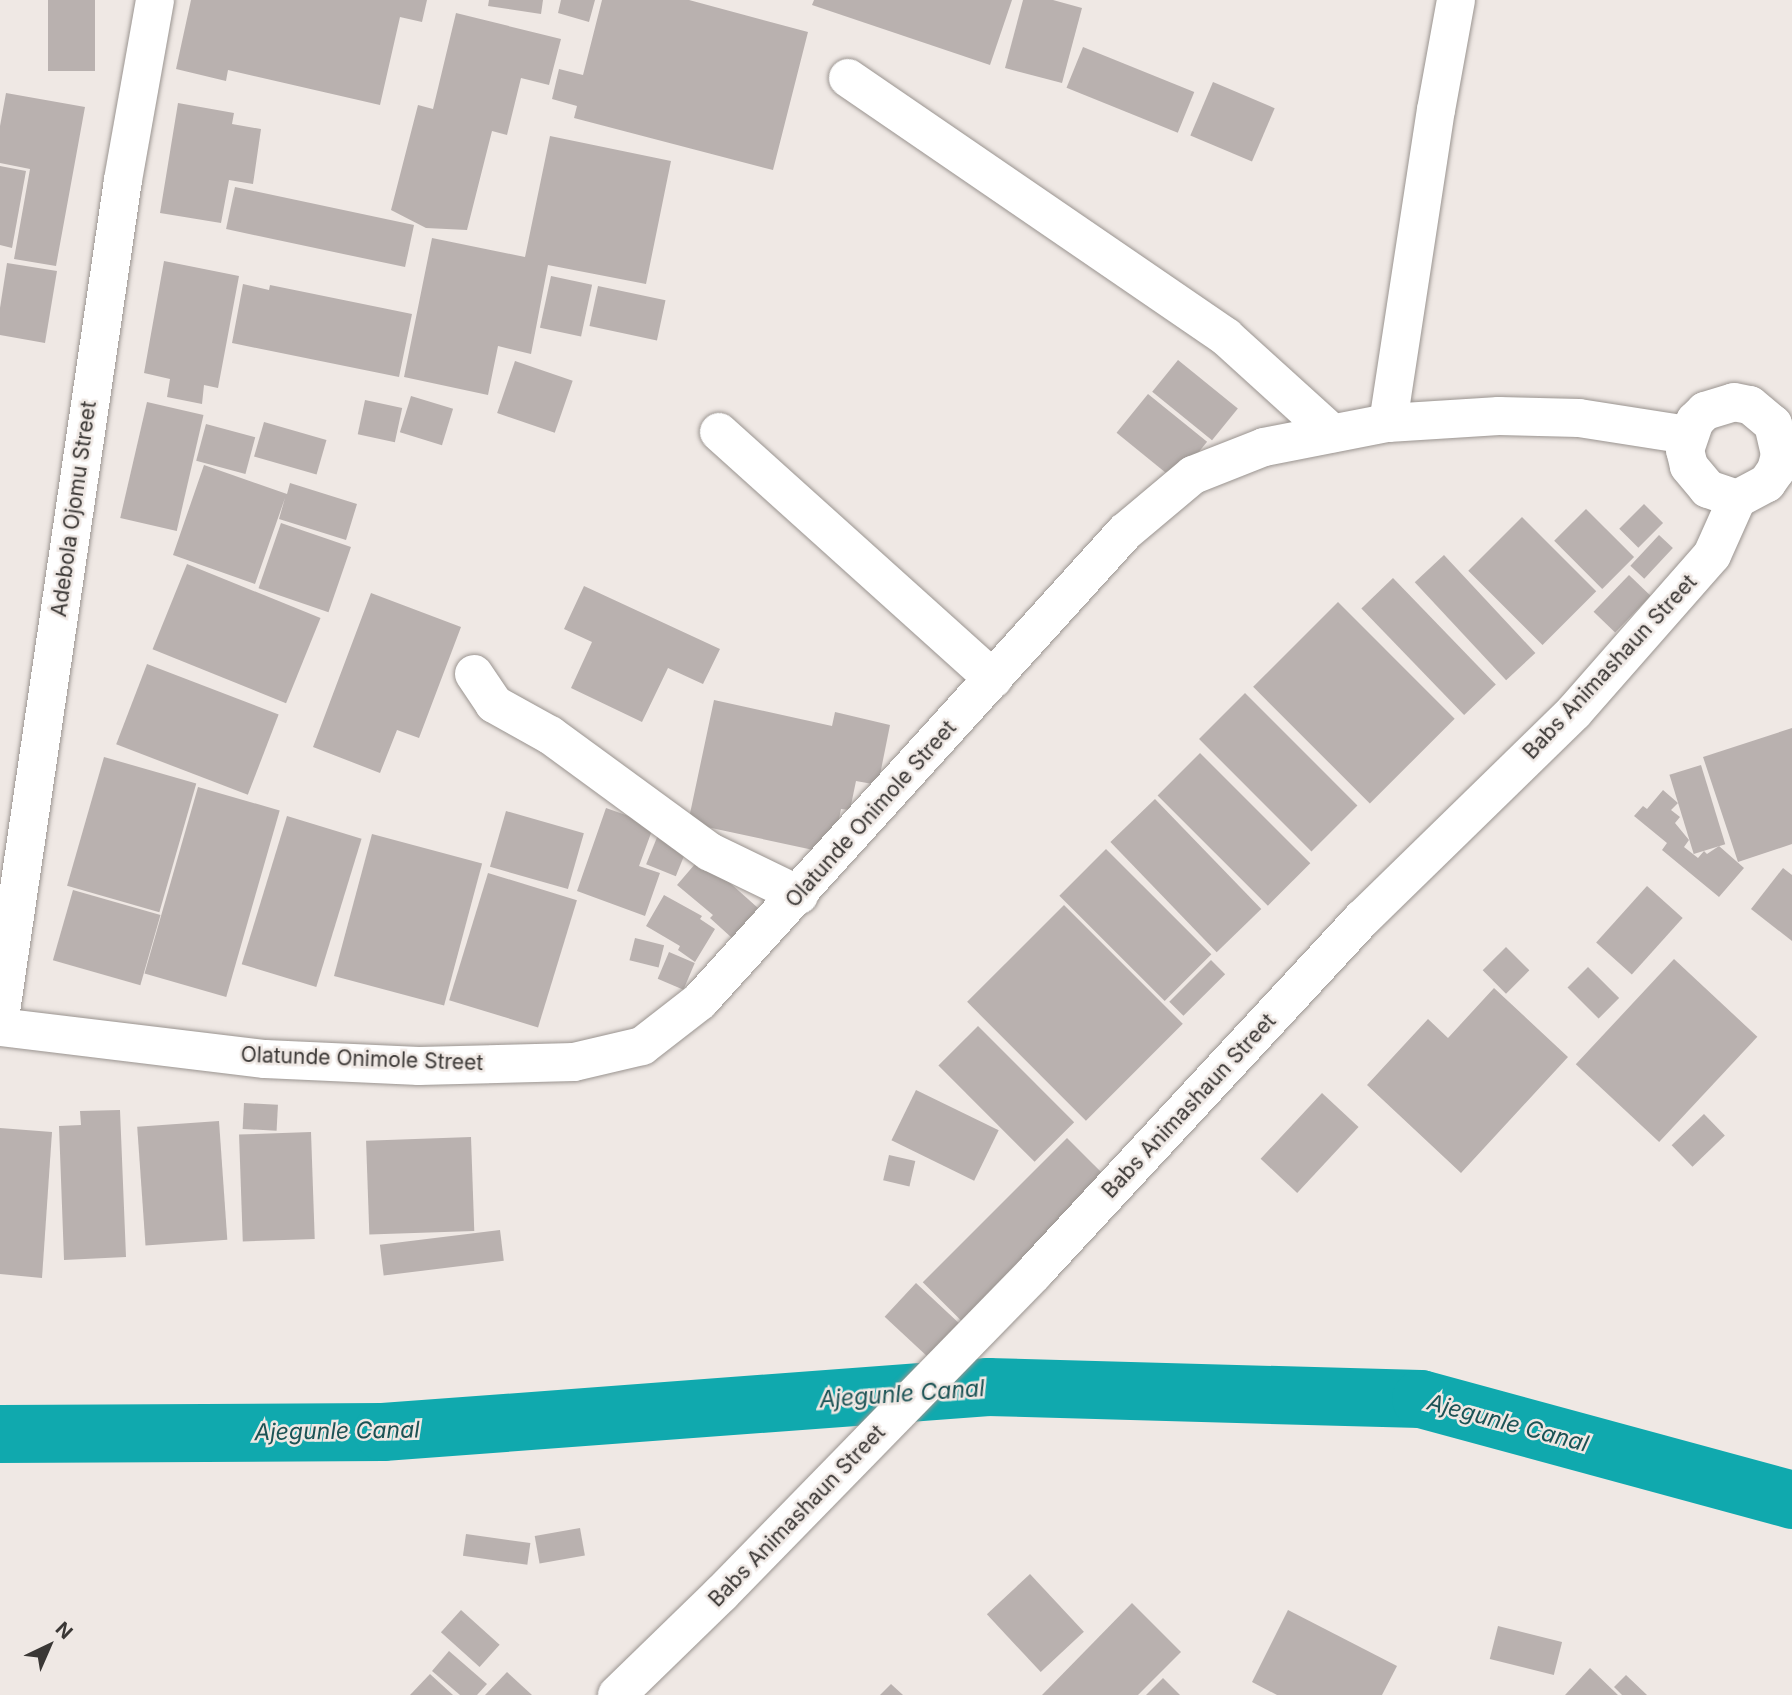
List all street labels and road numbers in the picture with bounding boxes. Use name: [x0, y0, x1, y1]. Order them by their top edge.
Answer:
street label: Adebola Ojomu Street: [46, 400, 102, 618]
street label: Babs Animashaun Street: [1518, 570, 1702, 764]
street label: Olatunde Onimole Street: [780, 715, 962, 913]
street label: Babs Animashaun Street: [1097, 1009, 1281, 1203]
street label: Olatunde Onimole Street: [240, 1042, 484, 1076]
street label: Babs Animashaun Street: [704, 1420, 890, 1612]

